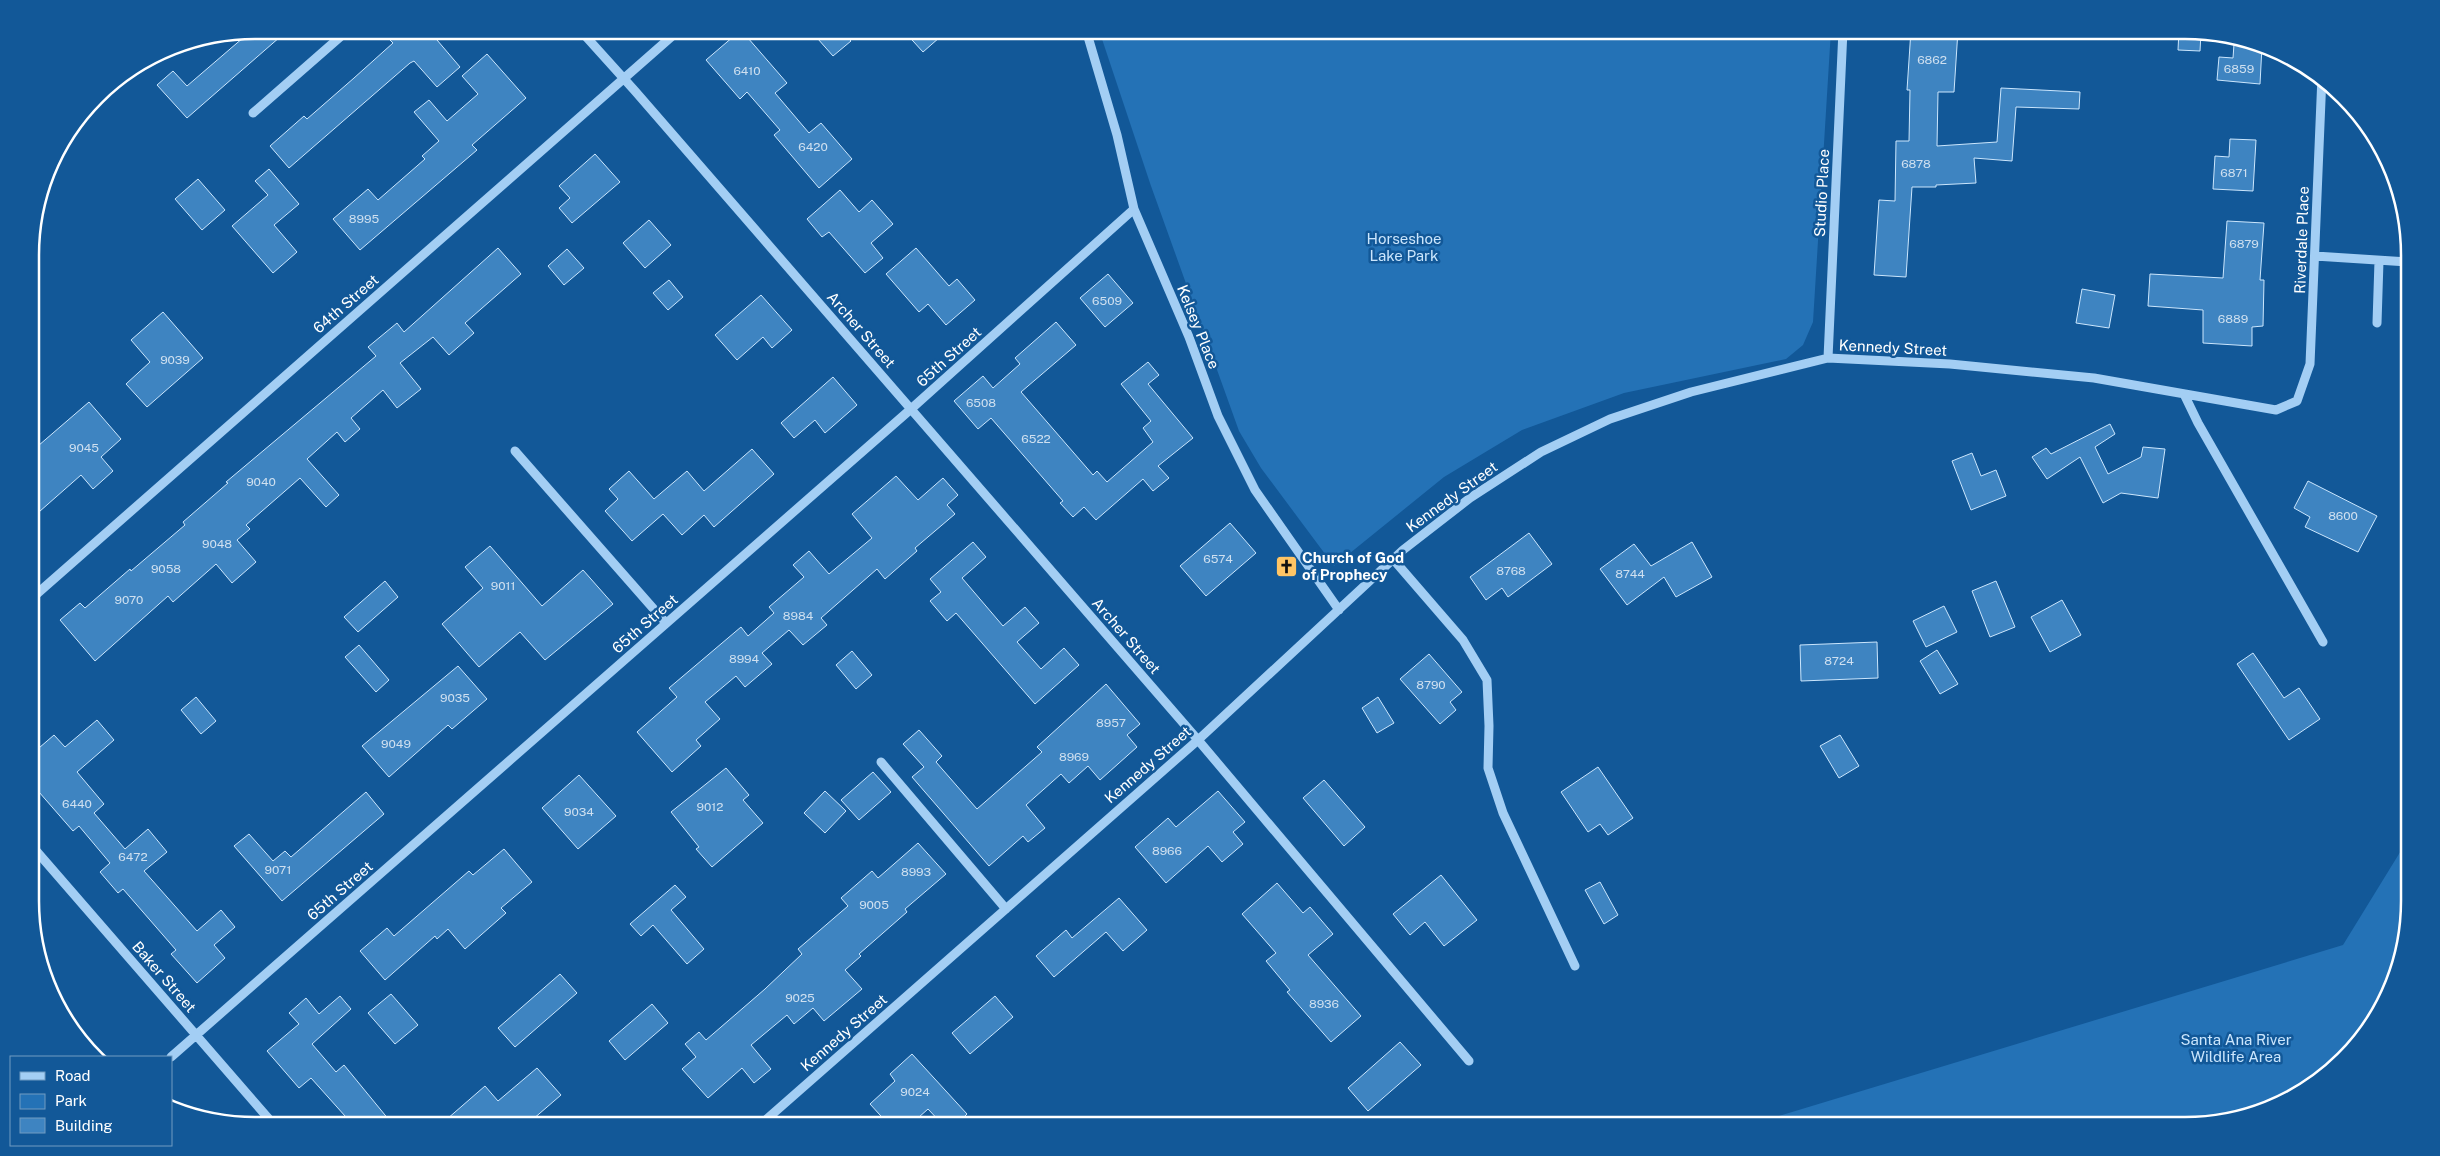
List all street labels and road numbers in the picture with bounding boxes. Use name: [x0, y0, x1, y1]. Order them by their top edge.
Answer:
street label: Studio Place: [1811, 149, 1832, 237]
street label: Riverdale Place: [2291, 186, 2312, 294]
street label: 64th Street: [310, 271, 382, 337]
street label: Kelsey Place: [1174, 282, 1223, 371]
street label: Archer Street: [824, 288, 899, 371]
street label: 65th Street: [913, 323, 985, 390]
street label: Kennedy Street: [1838, 336, 1948, 359]
street label: Kennedy Street: [1403, 458, 1501, 535]
street label: 65th Street: [609, 591, 681, 657]
street label: Archer Street: [1089, 594, 1164, 677]
street label: Kennedy Street: [1101, 723, 1194, 807]
street label: 65th Street: [304, 858, 376, 924]
street label: Baker Street: [129, 938, 200, 1016]
street label: Kennedy Street: [797, 991, 890, 1075]

